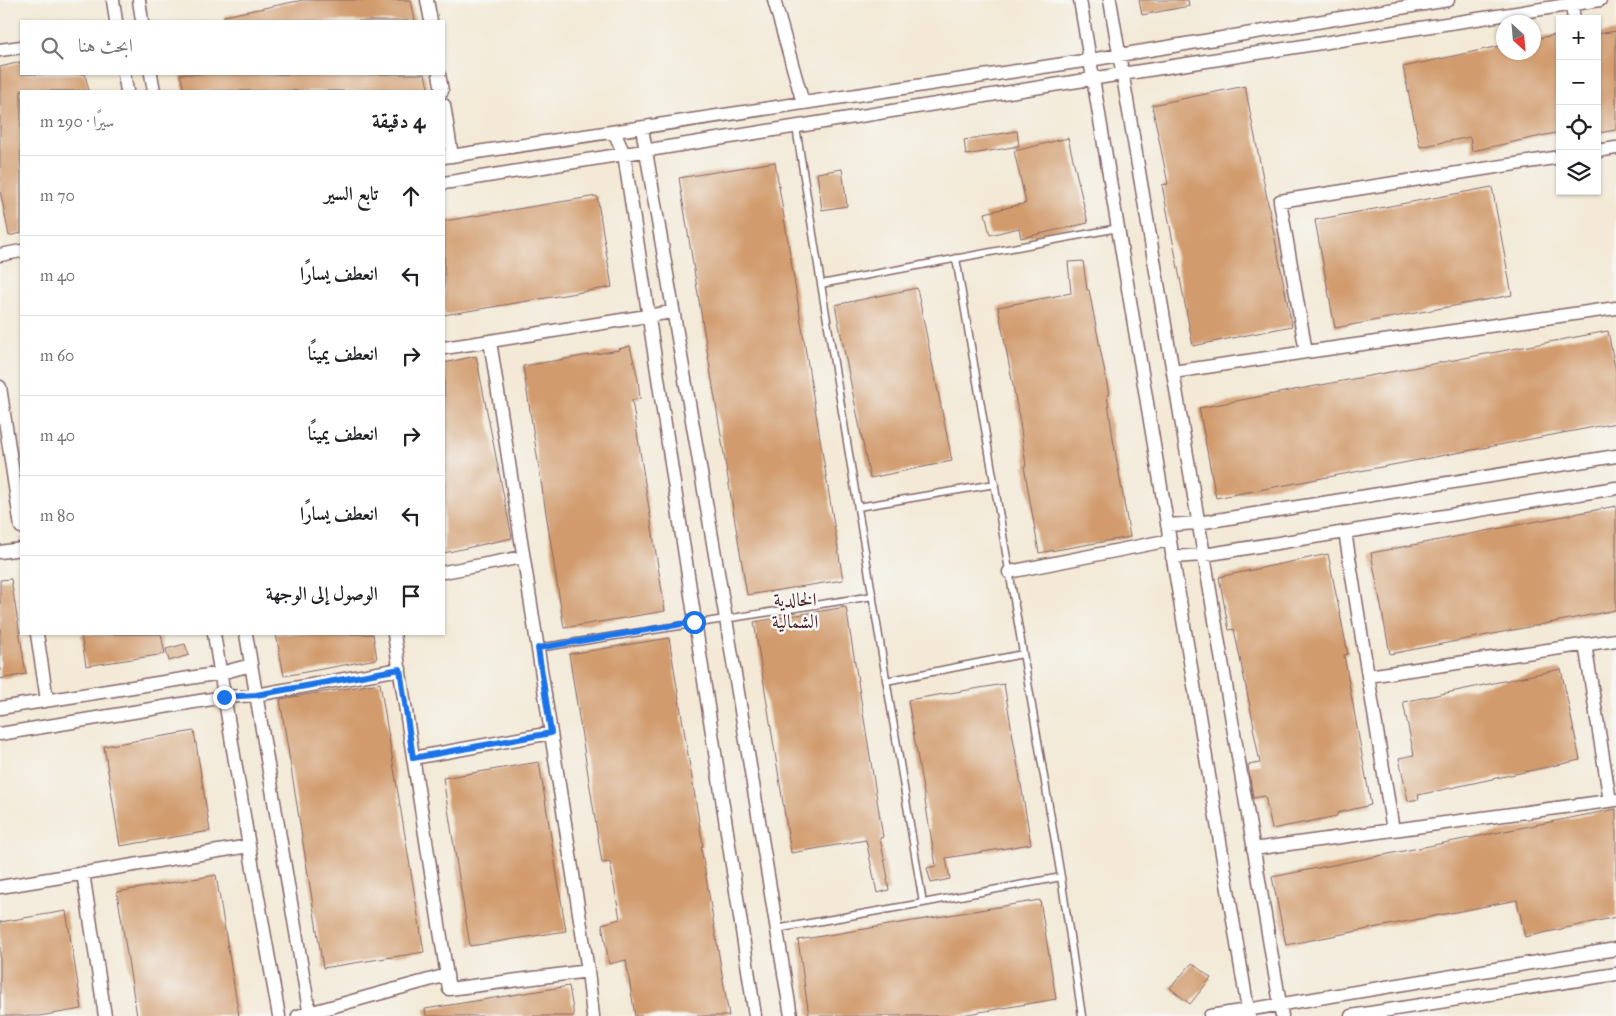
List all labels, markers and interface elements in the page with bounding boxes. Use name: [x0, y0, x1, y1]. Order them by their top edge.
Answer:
north arrow: [1496, 15, 1541, 60]
map controls: [1556, 15, 1601, 195]
button: +: [1556, 15, 1601, 60]
search box: [20, 20, 445, 75]
icon: search: [38, 34, 66, 62]
text: ابحث هنا: [78, 34, 133, 57]
button: −: [1556, 60, 1601, 105]
button: locate: [1556, 105, 1601, 150]
text: 4 دقيقة: [372, 108, 425, 134]
text: سيرًا · 290 m: [40, 112, 114, 131]
button: layers: [1556, 150, 1601, 195]
text: تابع السير: [324, 182, 378, 205]
icon: ahead: [397, 182, 425, 210]
text: 70 m: [40, 186, 75, 205]
text: انعطف يسارًا: [300, 262, 378, 285]
icon: left: [397, 262, 425, 290]
text: 40 m: [40, 266, 75, 285]
text: انعطف يمينًا: [308, 342, 378, 365]
icon: right: [397, 342, 425, 370]
text: 60 m: [40, 346, 74, 365]
text: انعطف يمينًا: [308, 422, 378, 445]
icon: right: [397, 422, 425, 450]
text: 40 m: [40, 426, 75, 445]
text: انعطف يسارًا: [300, 502, 378, 525]
icon: left: [397, 502, 425, 530]
text: 80 m: [40, 506, 75, 525]
text: الوصول إلى الوجهة: [266, 582, 378, 605]
icon: arrive: [397, 582, 425, 610]
district label: الخالدية الشمالية: [772, 588, 818, 633]
route start: [683, 611, 706, 634]
route end: [213, 686, 236, 709]

